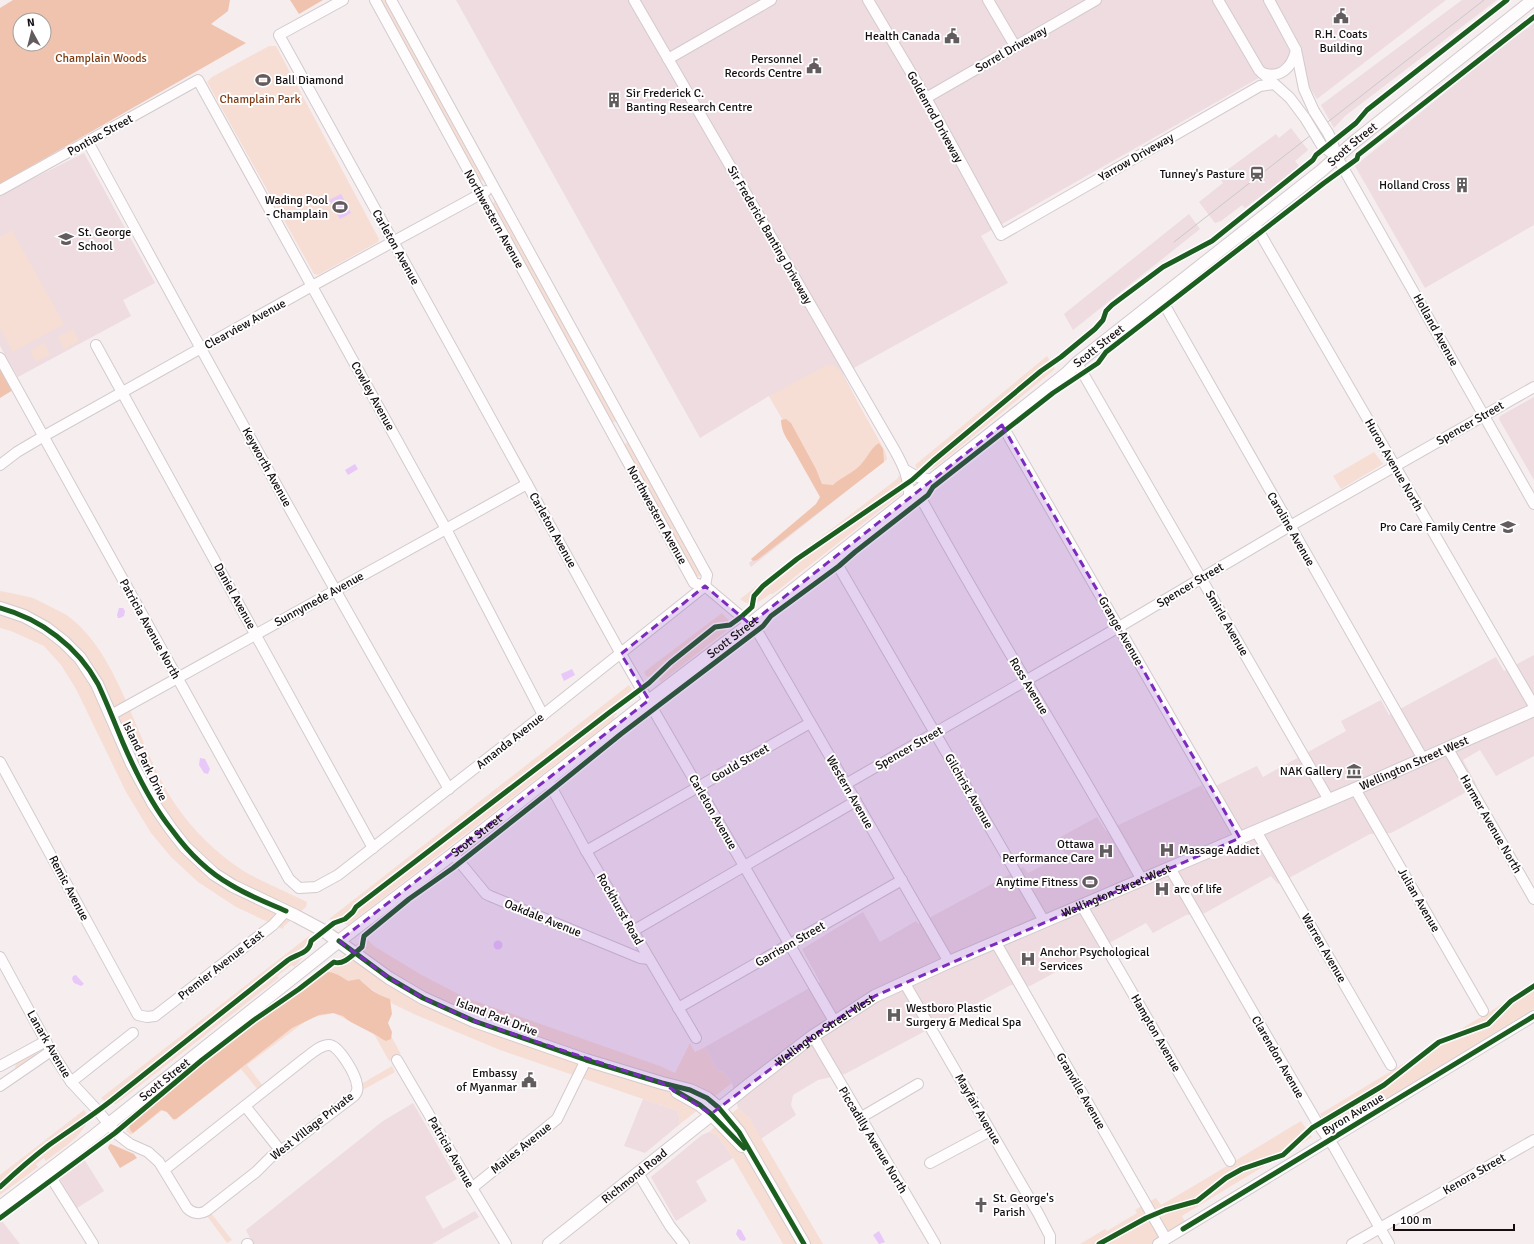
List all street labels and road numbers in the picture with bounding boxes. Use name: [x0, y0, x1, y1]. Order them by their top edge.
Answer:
street label: Sorrel Driveway: [973, 23, 1050, 76]
street label: Goldenrod Driveway: [903, 69, 966, 166]
street label: Pontiac Street: [65, 111, 136, 160]
street label: Scott Street: [1324, 119, 1381, 170]
street label: Yarrow Driveway: [1096, 130, 1177, 185]
street label: Sir Frederick Banting Driveway: [724, 163, 816, 308]
street label: Northwestern Avenue: [460, 167, 527, 271]
street label: Carleton Avenue: [369, 207, 423, 288]
street label: Holland Avenue: [1410, 291, 1462, 369]
street label: Clearview Avenue: [202, 296, 289, 353]
street label: Scott Street: [1070, 322, 1127, 371]
street label: Cowley Avenue: [347, 359, 398, 434]
street label: Spencer Street: [1434, 398, 1507, 449]
street label: Huron Avenue North: [1361, 416, 1426, 514]
street label: Keyworth Avenue: [238, 425, 295, 510]
street label: Northwestern Avenue: [623, 463, 690, 567]
street label: Carleton Avenue: [526, 490, 580, 571]
street label: Caroline Avenue: [1263, 490, 1318, 569]
street label: Spencer Street: [1154, 560, 1226, 611]
street label: Daniel Avenue: [210, 561, 259, 632]
street label: Sunnymede Avenue: [272, 569, 367, 630]
street label: Patricia Avenue North: [116, 576, 183, 682]
street label: Smirle Avenue: [1202, 588, 1251, 659]
street label: Grange Avenue: [1095, 594, 1146, 668]
street label: Scott Street: [704, 613, 762, 662]
street label: Ross Avenue: [1006, 655, 1051, 718]
street label: Amanda Avenue: [473, 710, 547, 773]
street label: Island Park Drive: [119, 719, 170, 803]
street label: Spencer Street: [873, 723, 946, 774]
street label: Wellington Street West: [1357, 733, 1471, 794]
street label: Gould Street: [709, 741, 772, 786]
street label: Gilchrist Avenue: [941, 751, 996, 831]
street label: Western Avenue: [823, 753, 877, 832]
street label: Carleton Avenue: [685, 772, 740, 852]
street label: Harmer Avenue North: [1456, 772, 1525, 876]
street label: Scott Street: [448, 811, 505, 861]
street label: Remic Avenue: [45, 853, 92, 923]
street label: Wellington Street West: [1059, 861, 1173, 921]
street label: Julian Avenue: [1394, 866, 1443, 935]
street label: Rockhurst Road: [593, 871, 646, 948]
street label: Oakdale Avenue: [502, 896, 584, 941]
street label: Warren Avenue: [1298, 911, 1349, 985]
street label: Garrison Street: [753, 918, 828, 970]
street label: Premier Avenue East: [175, 927, 267, 1004]
street label: Wellington Street West: [772, 991, 878, 1070]
street label: Hampton Avenue: [1127, 992, 1184, 1075]
street label: Island Park Drive: [454, 995, 540, 1040]
street label: Lanark Avenue: [23, 1008, 74, 1081]
street label: Clarendon Avenue: [1248, 1013, 1307, 1101]
street label: Granville Avenue: [1053, 1050, 1109, 1132]
street label: Scott Street: [136, 1055, 193, 1105]
street label: Mayfair Avenue: [951, 1071, 1004, 1147]
street label: Piccadilly Avenue North: [835, 1084, 910, 1196]
street label: West Village Private: [268, 1089, 357, 1164]
street label: Byron Avenue: [1319, 1090, 1387, 1139]
street label: Patricia Avenue: [424, 1114, 477, 1191]
street label: Mailes Avenue: [488, 1119, 555, 1177]
street label: Richmond Road: [599, 1146, 670, 1207]
street label: Kenora Street: [1440, 1150, 1508, 1198]

